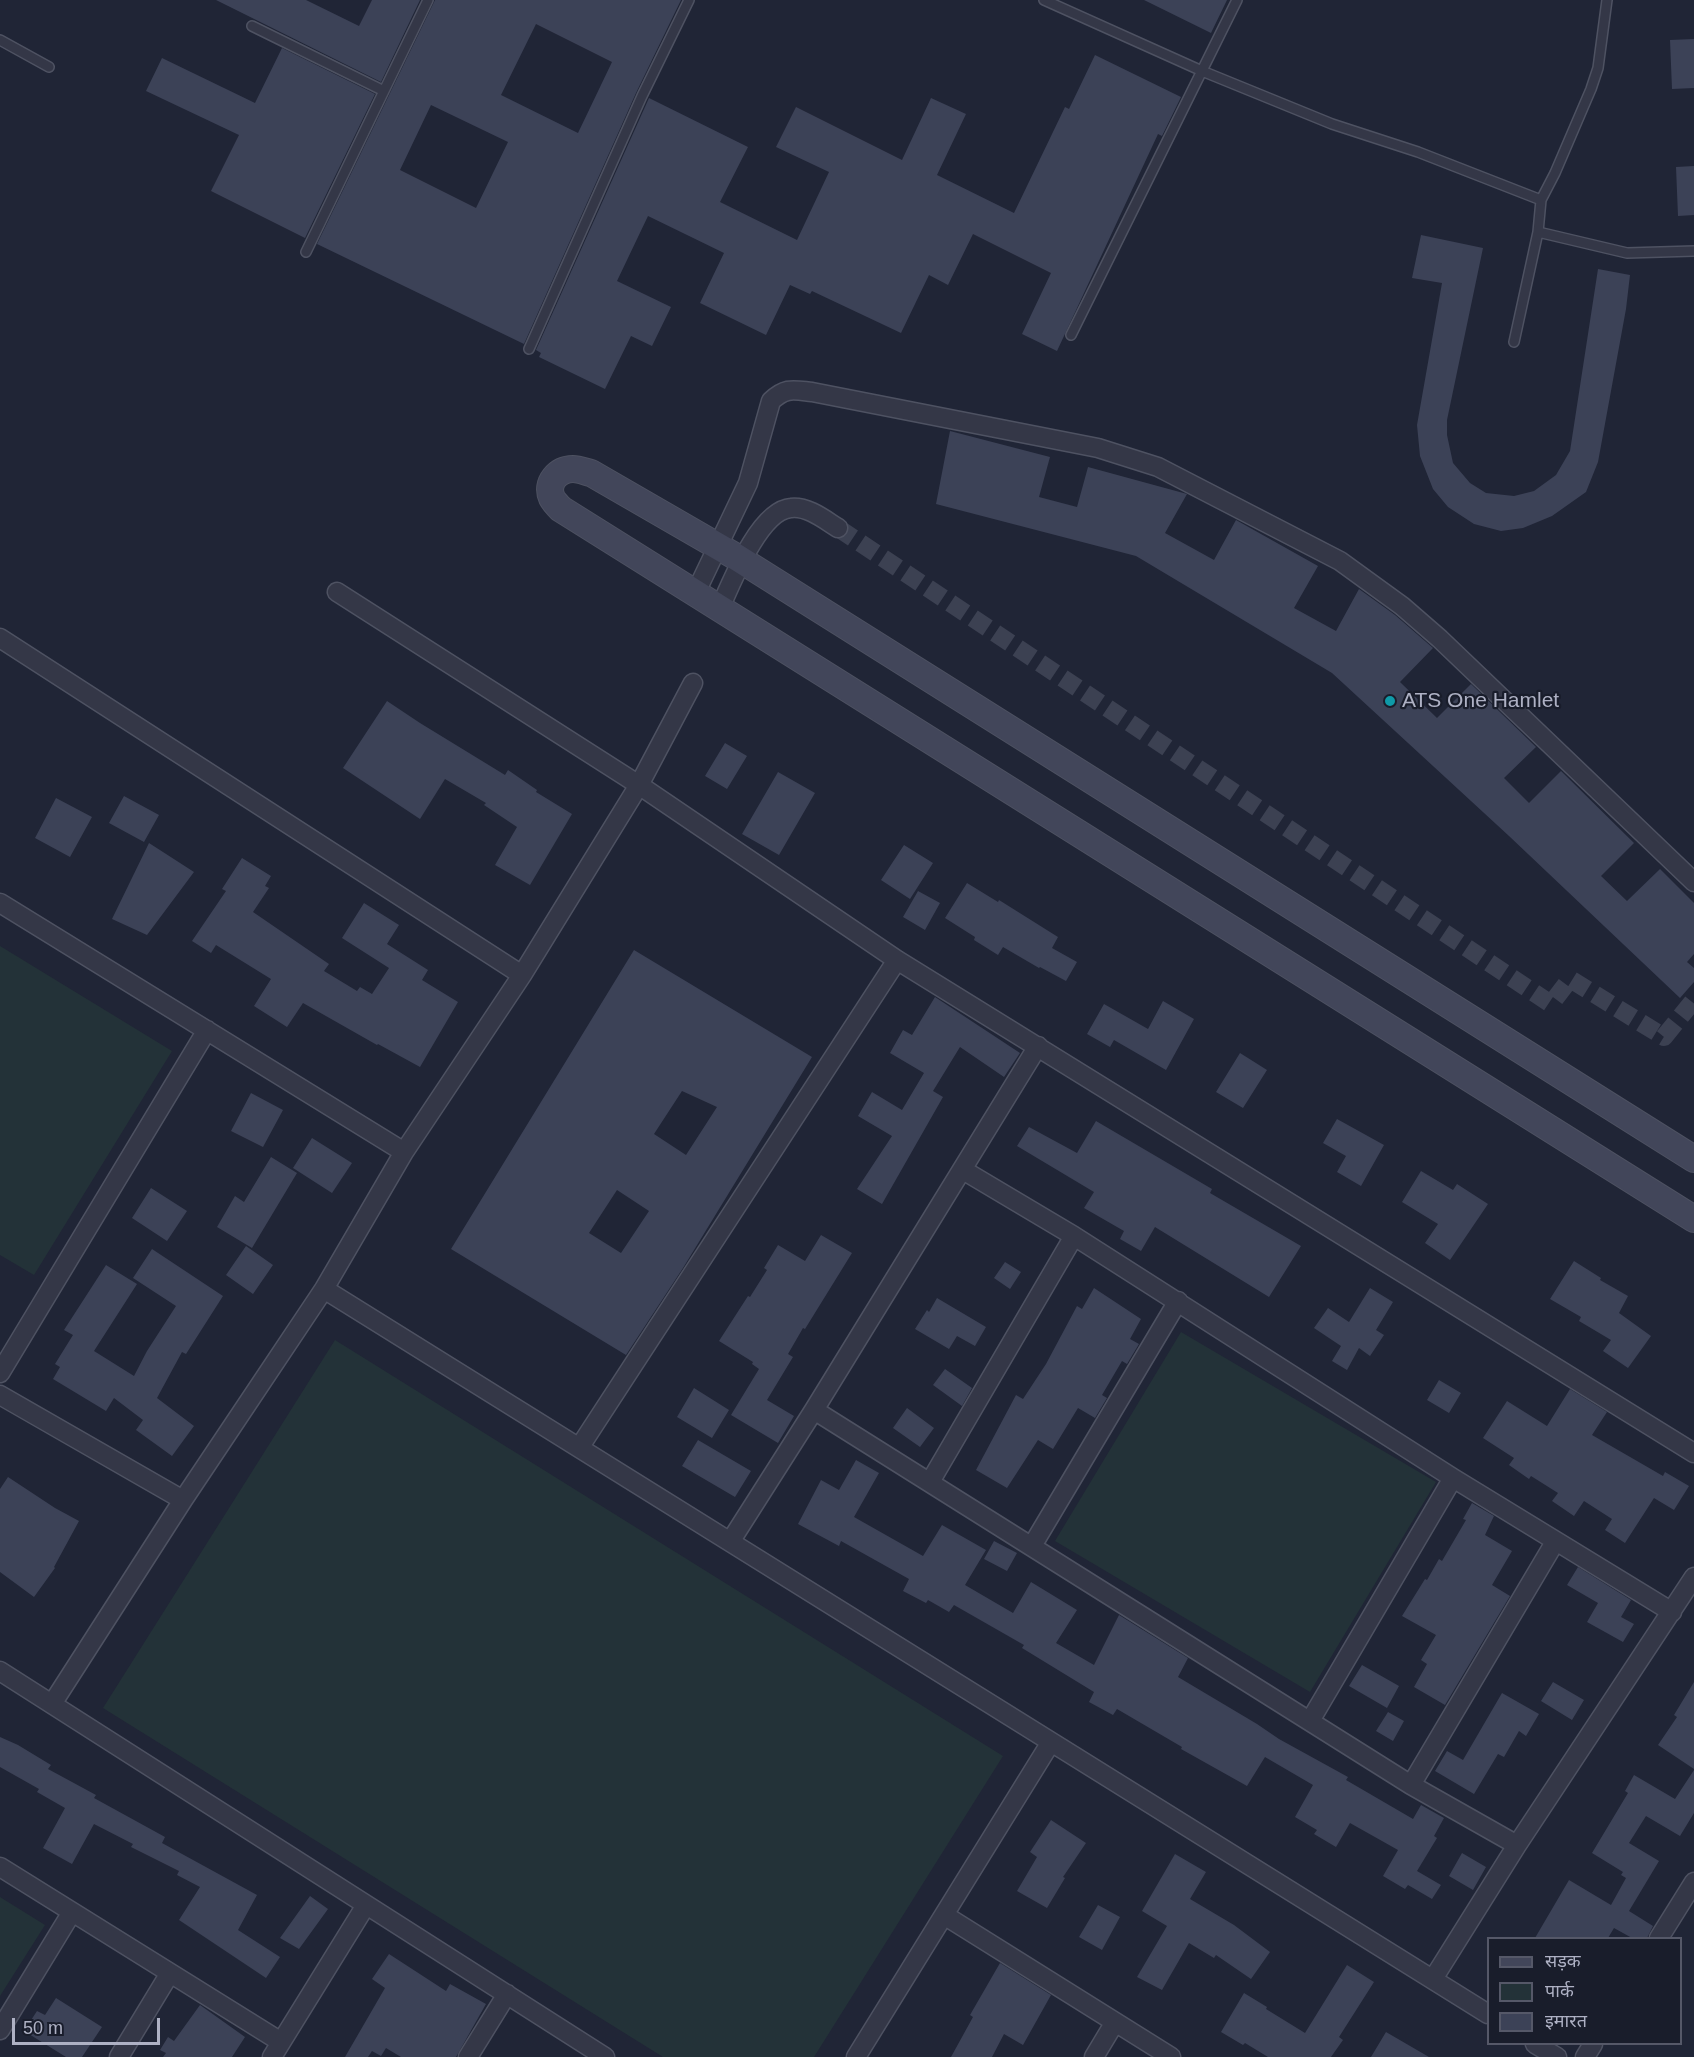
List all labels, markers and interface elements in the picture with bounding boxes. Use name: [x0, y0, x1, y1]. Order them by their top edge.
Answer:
place label: ATS One Hamlet: [1402, 688, 1559, 714]
marker: ATS One Hamlet: [1383, 694, 1397, 708]
legend: [1487, 1937, 1682, 2045]
text: सड़क: [1545, 1951, 1581, 1971]
text: पार्क: [1545, 1981, 1574, 2001]
scale bar: [15, 2006, 164, 2044]
text: इमारत: [1545, 2011, 1587, 2031]
text: 50 m: [23, 2018, 63, 2038]

